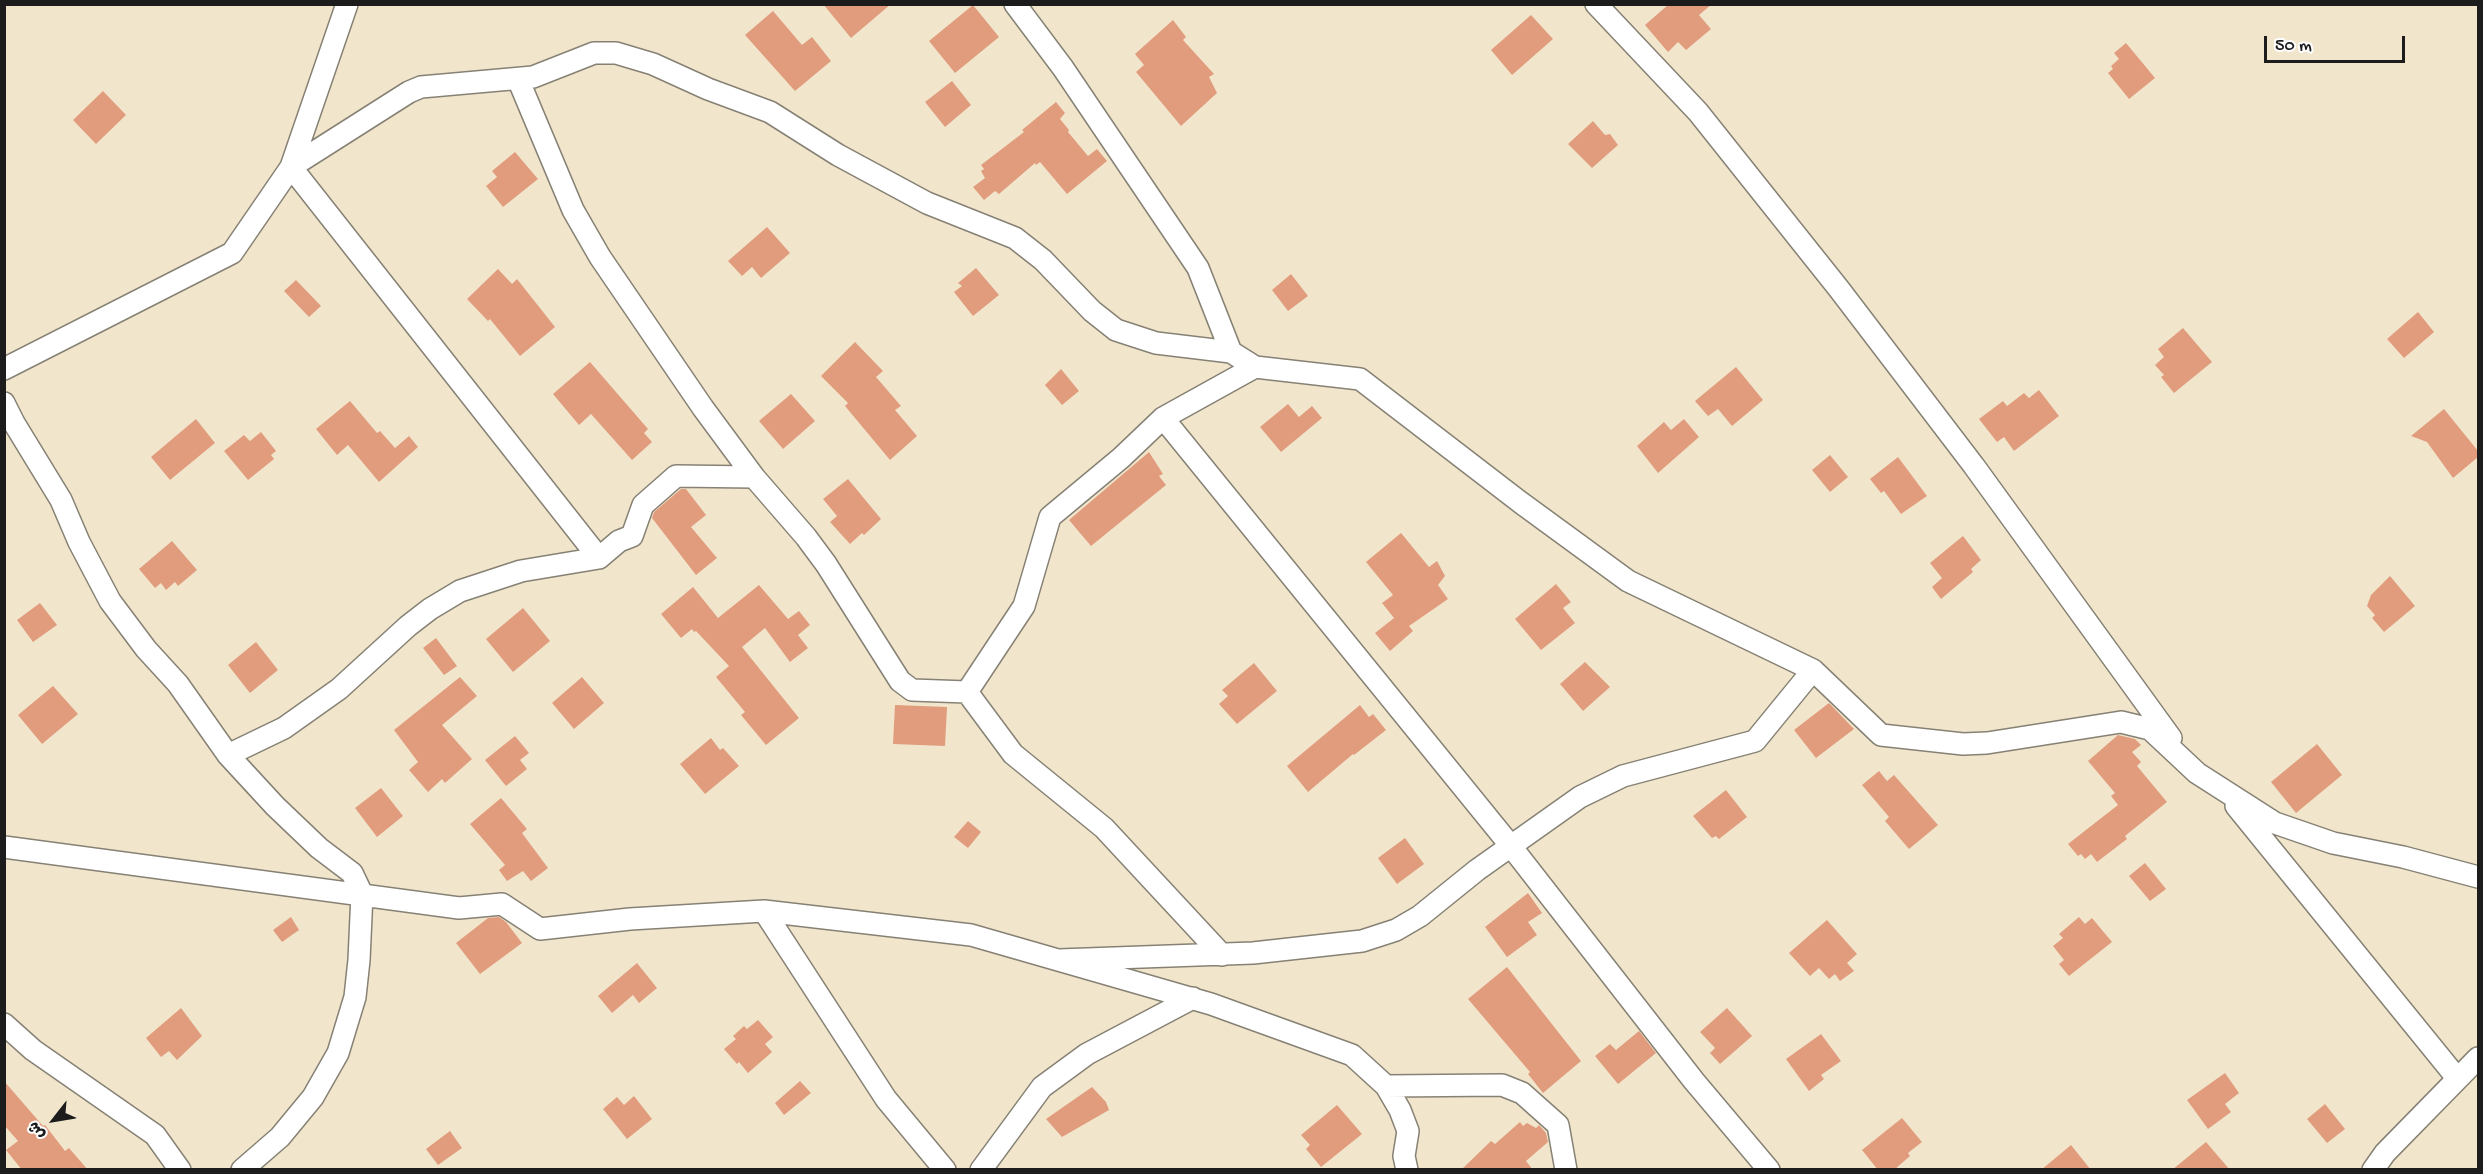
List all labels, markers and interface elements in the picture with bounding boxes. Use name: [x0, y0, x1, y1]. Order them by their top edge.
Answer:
scale bar: [2267, 24, 2408, 62]
text: 50 m: [2275, 36, 2312, 57]
north arrow: [24, 1090, 84, 1150]
text: ش: [25, 1117, 51, 1142]

